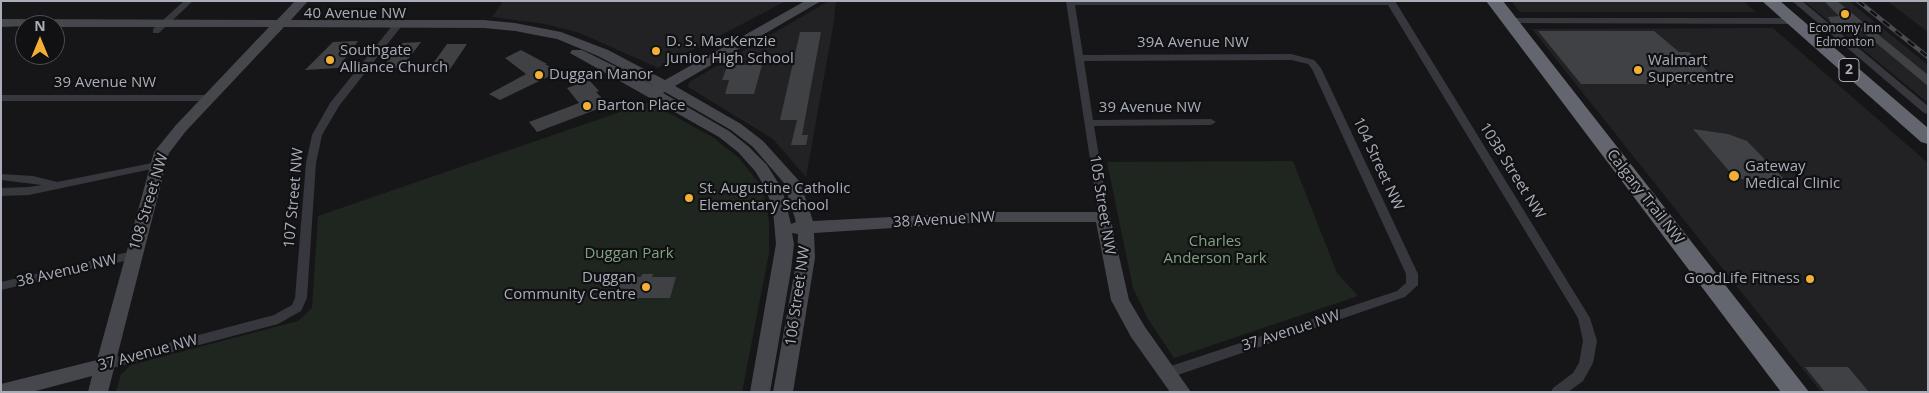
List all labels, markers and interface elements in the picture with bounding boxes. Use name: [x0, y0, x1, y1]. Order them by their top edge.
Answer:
street label: 40 Avenue NW: [304, 5, 406, 23]
marker: Economy Inn Edmonton: [1839, 8, 1851, 20]
north arrow: [15, 15, 65, 65]
text: N: [34, 16, 46, 35]
place label: Economy Inn Edmonton: [1809, 22, 1881, 50]
place label: D. S. MacKenzie Junior High School: [666, 33, 794, 68]
street label: 39A Avenue NW: [1137, 34, 1249, 52]
place label: Southgate Alliance Church: [340, 42, 448, 77]
marker: D. S. MacKenzie Junior High School: [650, 45, 662, 57]
place label: Walmart Supercentre: [1648, 52, 1734, 87]
marker: Southgate Alliance Church: [324, 54, 336, 66]
road number: 2: [1839, 58, 1859, 82]
marker: Walmart Supercentre: [1632, 64, 1644, 76]
place label: Duggan Manor: [549, 66, 653, 84]
marker: Duggan Manor: [533, 69, 545, 81]
street label: 39 Avenue NW: [54, 74, 156, 92]
place label: Barton Place: [597, 97, 685, 115]
street label: 39 Avenue NW: [1099, 99, 1201, 117]
marker: Barton Place: [581, 100, 593, 112]
street label: 104 Street NW: [1349, 115, 1407, 213]
street label: 103B Street NW: [1475, 119, 1549, 223]
street label: Calgary Trail NW: [1603, 146, 1687, 248]
street label: 107 Street NW: [281, 147, 307, 249]
street label: 108 Street NW: [126, 151, 172, 253]
street label: 105 Street NW: [1085, 154, 1119, 256]
place label: Gateway Medical Clinic: [1745, 158, 1840, 193]
marker: Gateway Medical Clinic: [1727, 169, 1741, 183]
place label: St. Augustine Catholic Elementary School: [699, 180, 850, 215]
marker: St. Augustine Catholic Elementary School: [683, 192, 695, 204]
street label: 38 Avenue NW: [892, 208, 996, 232]
park label: Charles Anderson Park: [1163, 233, 1267, 268]
park label: Duggan Park: [584, 245, 674, 263]
street label: 106 Street NW: [782, 245, 814, 347]
street label: 38 Avenue NW: [15, 251, 119, 291]
place label: Duggan Community Centre: [504, 269, 636, 304]
place label: GoodLife Fitness: [1684, 270, 1800, 288]
marker: GoodLife Fitness: [1804, 273, 1816, 285]
marker: Duggan Community Centre: [640, 281, 652, 293]
street label: 37 Avenue NW: [1240, 307, 1342, 355]
street label: 37 Avenue NW: [96, 331, 200, 375]

